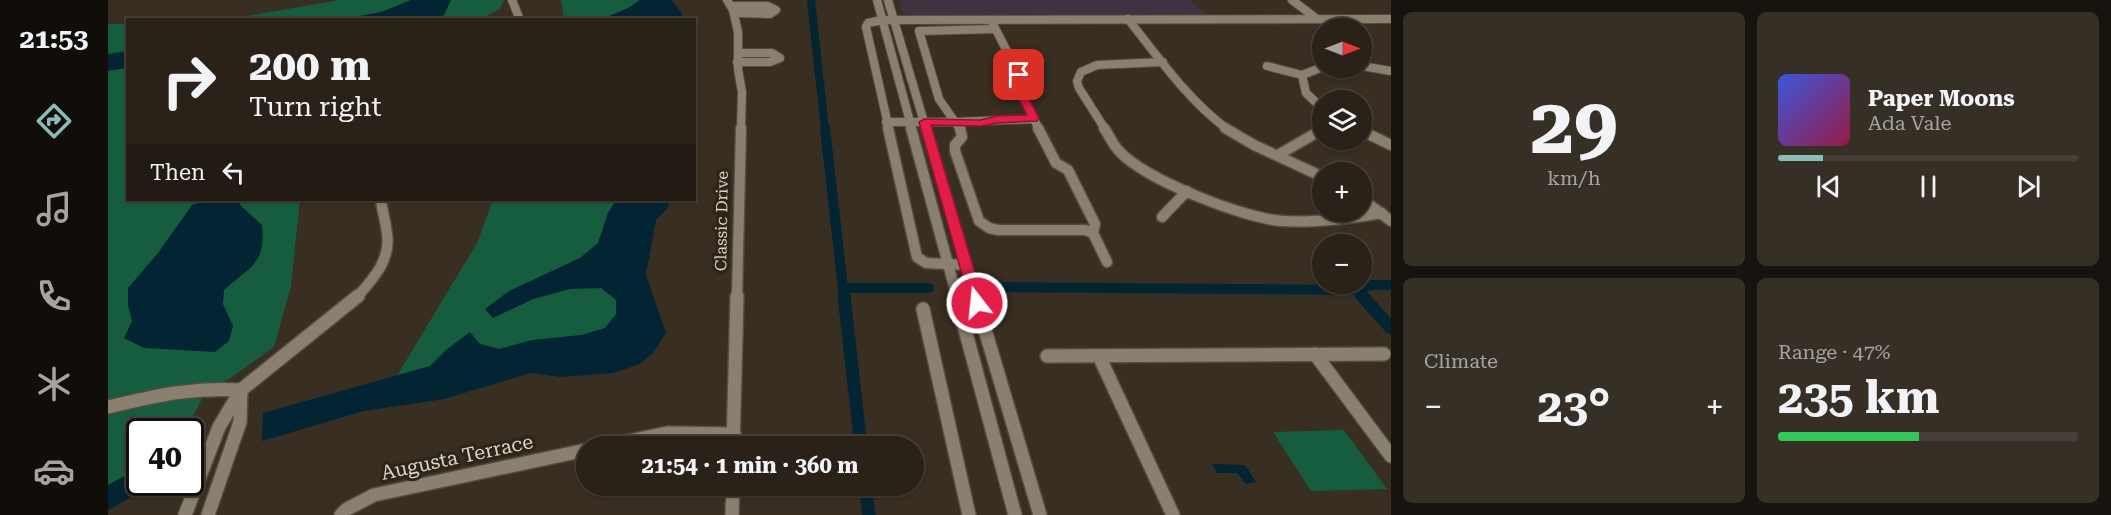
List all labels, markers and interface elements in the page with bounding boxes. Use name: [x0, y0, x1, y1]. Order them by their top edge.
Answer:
north arrow: [1312, 18, 1372, 78]
map controls: [1312, 18, 1372, 294]
text: 21:53: [20, 23, 88, 55]
text: 200 m: [249, 41, 371, 90]
icon: right: [150, 42, 228, 120]
pin: [993, 49, 1044, 100]
icon: arrive: [1002, 58, 1035, 91]
text: 29: [1530, 81, 1618, 172]
text: Paper Moons: [1868, 86, 2015, 111]
button: layers: [1312, 90, 1372, 150]
text: Turn right: [249, 91, 382, 123]
icon: directions: [33, 100, 75, 142]
text: Ada Vale: [1868, 111, 1951, 135]
icon: left: [217, 156, 250, 189]
text: Then: [150, 160, 205, 185]
button: +: [1312, 162, 1372, 222]
text: km/h: [1547, 166, 1601, 190]
icon: previous: [1812, 170, 1845, 203]
icon: pause: [1912, 170, 1945, 203]
icon: next: [2012, 170, 2045, 203]
street label: Classic Drive: [711, 171, 732, 271]
icon: music: [33, 188, 75, 230]
button: −: [1312, 234, 1372, 294]
position arrow: [945, 271, 1009, 335]
icon: phone: [33, 275, 75, 317]
text: Range · 47%: [1778, 340, 1890, 364]
text: Climate: [1424, 349, 1498, 373]
icon: climate: [33, 363, 75, 405]
text: 235 km: [1778, 371, 1939, 424]
text: 23°: [1538, 380, 1610, 433]
text: −: [1424, 387, 1442, 426]
text: +: [1706, 387, 1724, 426]
speed limit sign: 40: [126, 418, 204, 496]
street label: Augusta Terrace: [379, 429, 535, 485]
icon: car: [33, 450, 75, 492]
text: 21:54 · 1 min · 360 m: [641, 453, 859, 478]

